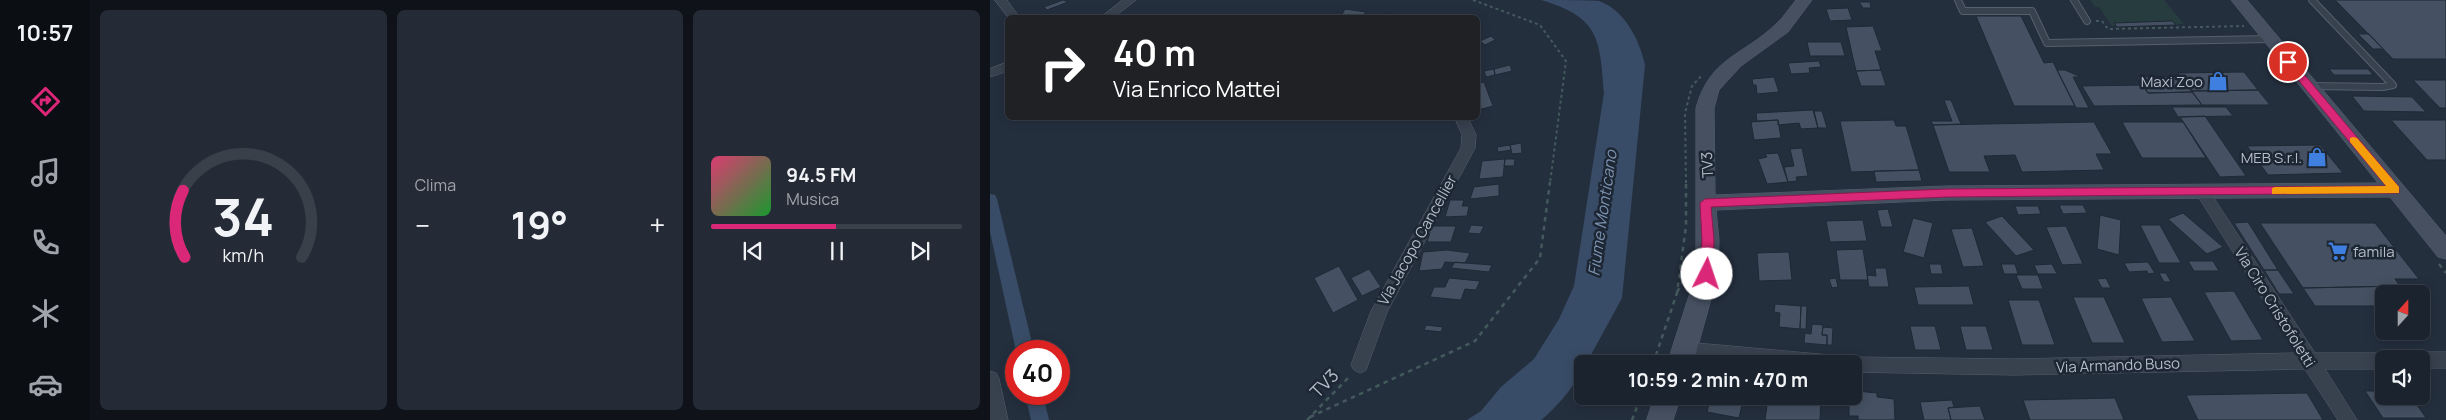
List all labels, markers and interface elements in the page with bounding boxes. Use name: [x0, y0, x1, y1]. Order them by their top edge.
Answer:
text: 10:57: [17, 18, 73, 48]
text: 40 m: [1113, 29, 1196, 77]
icon: right: [1030, 35, 1095, 100]
pin: [2267, 41, 2309, 83]
icon: arrive: [2274, 48, 2302, 76]
shop icon: Maxi Zoo: [2207, 70, 2229, 92]
place label: Maxi Zoo: [2141, 71, 2203, 92]
text: Via Enrico Mattei: [1113, 74, 1281, 104]
icon: directions: [28, 84, 63, 119]
shop icon: MEB S.r.l.: [2306, 146, 2328, 168]
water label: Fiume Monticano: [1582, 147, 1622, 277]
place label: MEB S.r.l.: [2241, 147, 2302, 168]
street label: TV3: [1696, 151, 1718, 179]
icon: music: [28, 155, 63, 190]
text: 94.5 FM: [786, 162, 856, 188]
street label: Via Jacopo Cancellier: [1372, 171, 1462, 309]
text: Clima: [415, 174, 456, 196]
text: 34: [212, 181, 274, 252]
text: Musica: [786, 188, 839, 210]
text: 19°: [511, 198, 568, 250]
text: −: [415, 206, 430, 244]
text: +: [649, 206, 665, 244]
icon: phone: [28, 225, 63, 260]
icon: previous: [739, 237, 767, 265]
icon: pause: [823, 237, 851, 265]
icon: next: [906, 237, 934, 265]
supermarket icon: famila: [2327, 240, 2349, 262]
place label: famila: [2353, 241, 2394, 262]
text: km/h: [223, 243, 264, 267]
street label: Via Ciro Cristofoletti: [2230, 243, 2320, 371]
position arrow: [1680, 247, 1732, 299]
north arrow: [2375, 285, 2430, 340]
map controls: [2375, 285, 2430, 405]
icon: climate: [28, 296, 63, 331]
speed limit sign: 40: [1005, 340, 1070, 405]
button: sound: [2375, 350, 2430, 405]
street label: Via Armando Buso: [2056, 352, 2180, 378]
street label: TV3: [1304, 363, 1344, 403]
icon: car: [28, 367, 63, 402]
text: 10:59 · 2 min · 470 m: [1628, 367, 1808, 393]

